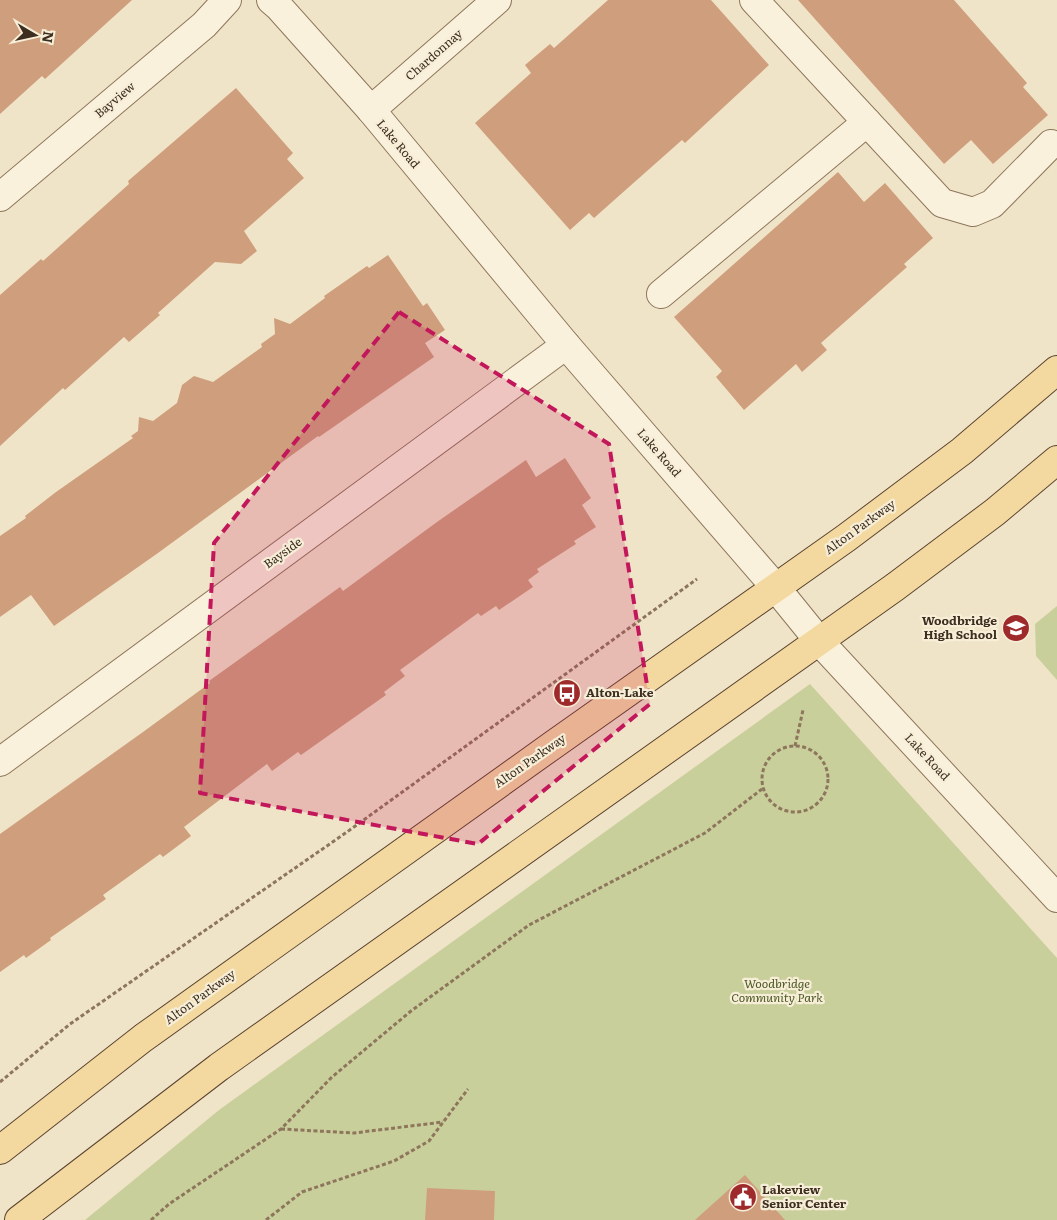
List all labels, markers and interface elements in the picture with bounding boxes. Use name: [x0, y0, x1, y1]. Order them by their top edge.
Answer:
north arrow: [10, 10, 60, 60]
street label: Chardonnay: [401, 24, 466, 84]
text: N: [38, 30, 60, 45]
street label: Bayview: [90, 76, 139, 122]
street label: Lake Road: [373, 115, 425, 172]
street label: Lake Road: [634, 424, 686, 481]
street label: Alton Parkway: [820, 494, 899, 558]
street label: Bayside: [260, 532, 305, 572]
place label: Woodbridge High School: [922, 611, 998, 643]
school or university icon: Woodbridge High School: [1001, 613, 1031, 643]
bus stop icon: Alton-Lake: [552, 678, 582, 708]
place label: Alton-Lake: [586, 683, 654, 701]
street label: Alton Parkway: [490, 729, 569, 792]
street label: Lake Road: [901, 729, 955, 785]
street label: Alton Parkway: [160, 964, 239, 1028]
park label: Woodbridge Community Park: [731, 974, 823, 1006]
place label: Lakeview Senior Center: [762, 1180, 847, 1212]
public building icon: Lakeview Senior Center: [728, 1182, 758, 1212]

